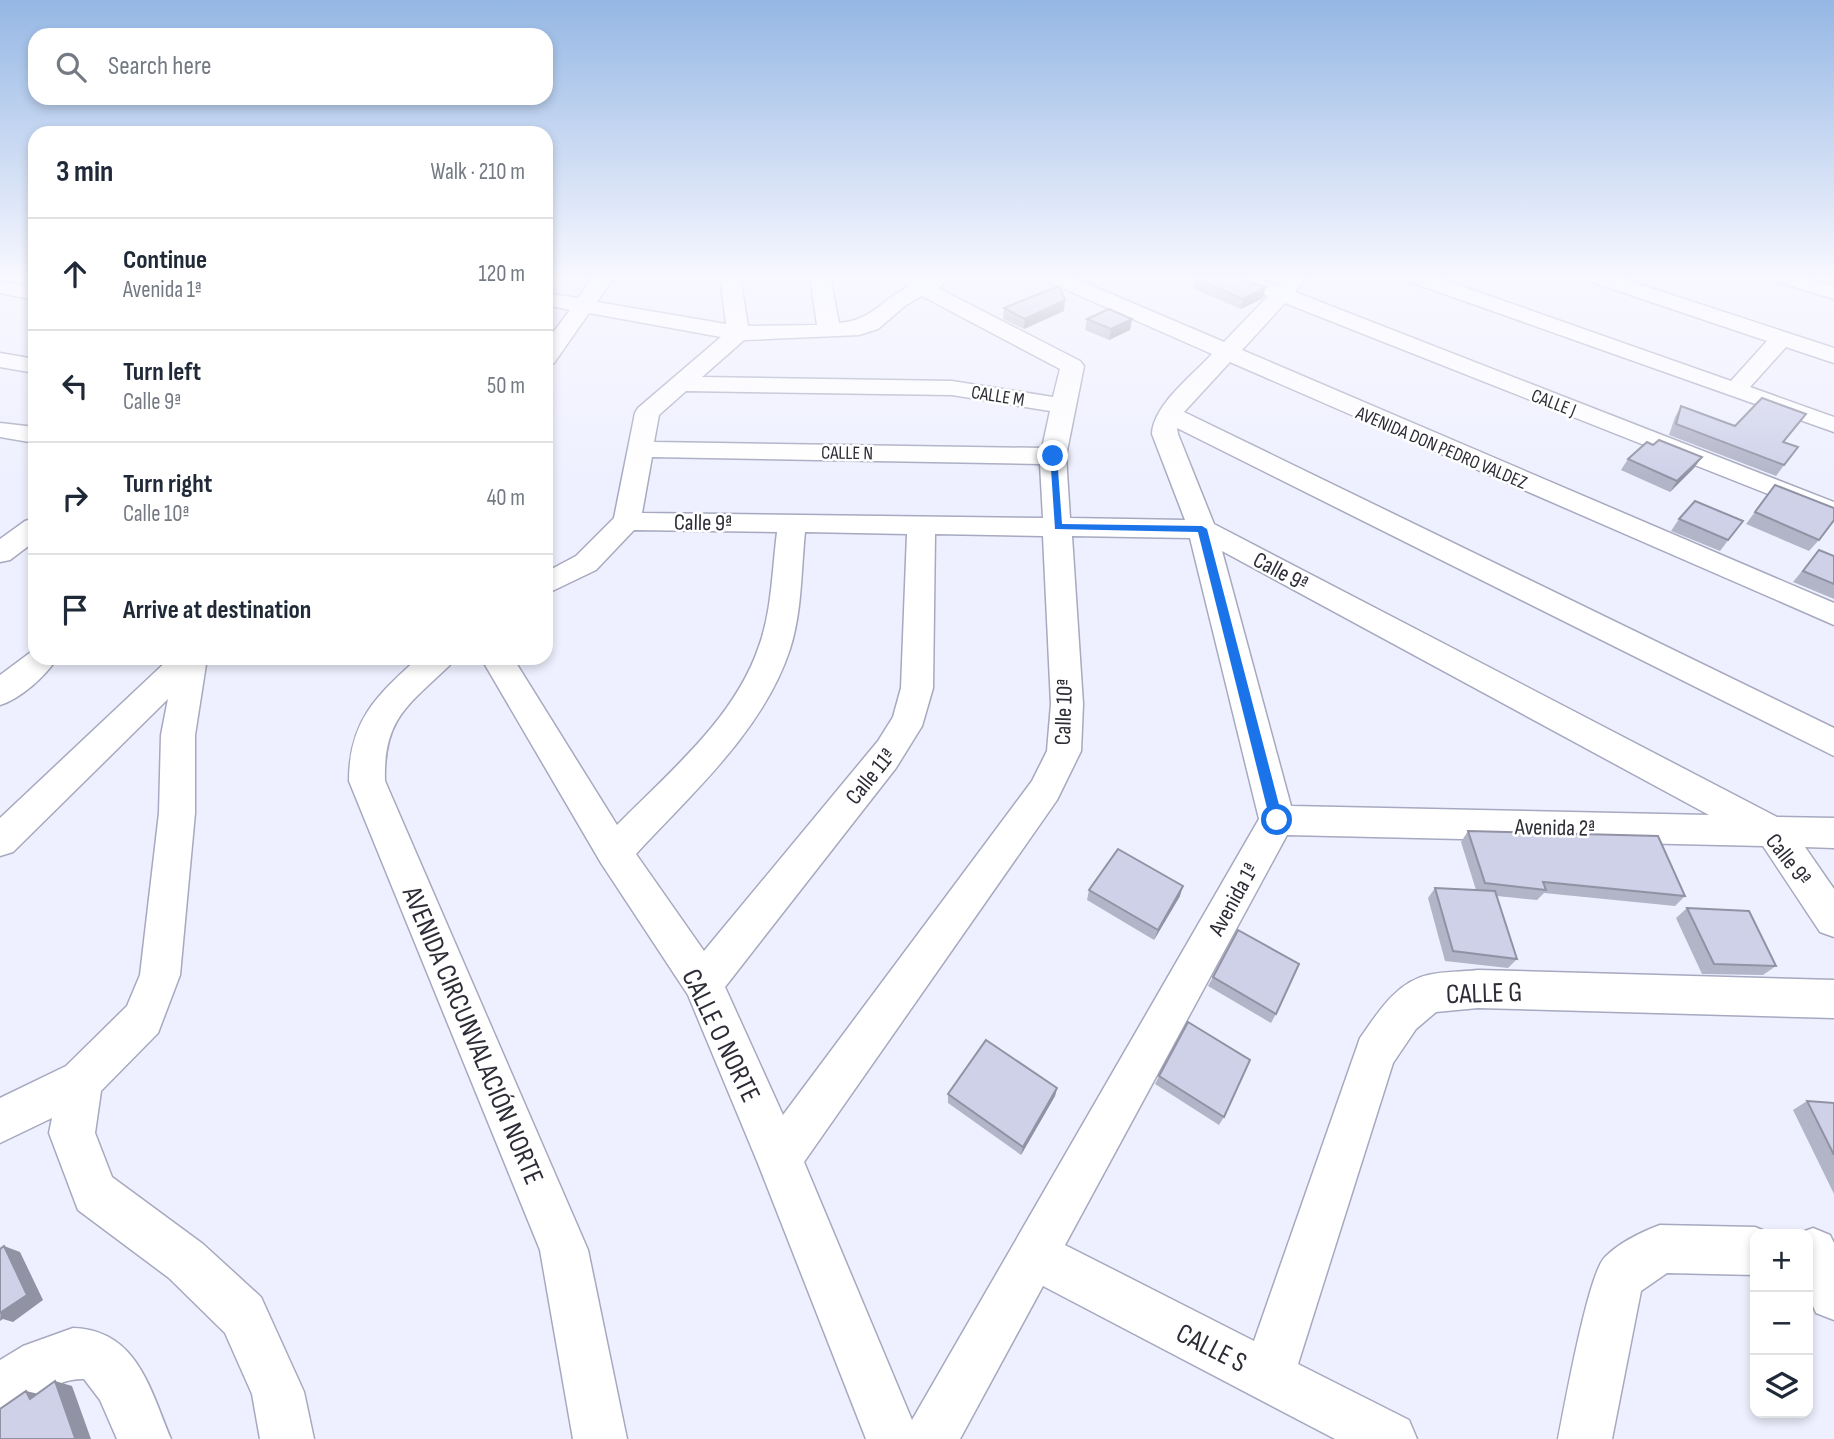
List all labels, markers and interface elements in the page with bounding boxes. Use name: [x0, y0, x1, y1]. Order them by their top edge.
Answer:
search box: [28, 28, 553, 105]
icon: search: [52, 48, 90, 86]
text: Search here: [108, 51, 211, 82]
text: 3 min: [56, 154, 113, 190]
text: Walk · 210 m: [431, 158, 525, 186]
text: Continue: [123, 245, 207, 276]
icon: ahead: [56, 255, 94, 293]
text: 120 m: [479, 260, 525, 288]
text: Avenida 1ª: [123, 276, 202, 304]
text: Turn left: [123, 357, 201, 388]
icon: left: [56, 367, 94, 405]
text: 50 m: [487, 372, 525, 400]
street label: CALLE M: [970, 381, 1026, 412]
street label: CALLE J: [1528, 384, 1579, 422]
text: Calle 9ª: [123, 388, 181, 416]
street label: AVENIDA DON PEDRO VALDEZ: [1351, 402, 1531, 495]
route end: [1037, 440, 1068, 471]
street label: CALLE N: [821, 442, 873, 465]
text: Turn right: [123, 469, 212, 500]
icon: right: [56, 479, 94, 517]
text: 40 m: [487, 484, 525, 512]
text: Calle 10ª: [123, 500, 189, 528]
street label: Calle 9ª: [674, 508, 732, 538]
street label: Calle 9ª: [1248, 546, 1313, 598]
icon: arrive: [56, 591, 94, 629]
text: Arrive at destination: [123, 595, 311, 626]
street label: Calle 10ª: [1049, 678, 1079, 746]
street label: Calle 11ª: [840, 743, 902, 810]
route start: [1261, 804, 1292, 835]
street label: Avenida 2ª: [1514, 813, 1595, 843]
street label: Calle 9ª: [1759, 828, 1817, 891]
street label: Avenida 1ª: [1202, 858, 1265, 942]
street label: AVENIDA CIRCUNVALACIÓN NORTE: [394, 881, 550, 1189]
street label: CALLE O NORTE: [674, 964, 767, 1108]
street label: CALLE G: [1445, 976, 1523, 1011]
map controls: [1750, 1229, 1813, 1418]
button: +: [1750, 1229, 1813, 1292]
button: −: [1750, 1292, 1813, 1355]
street label: CALLE S: [1171, 1317, 1252, 1380]
button: layers: [1750, 1355, 1813, 1418]

